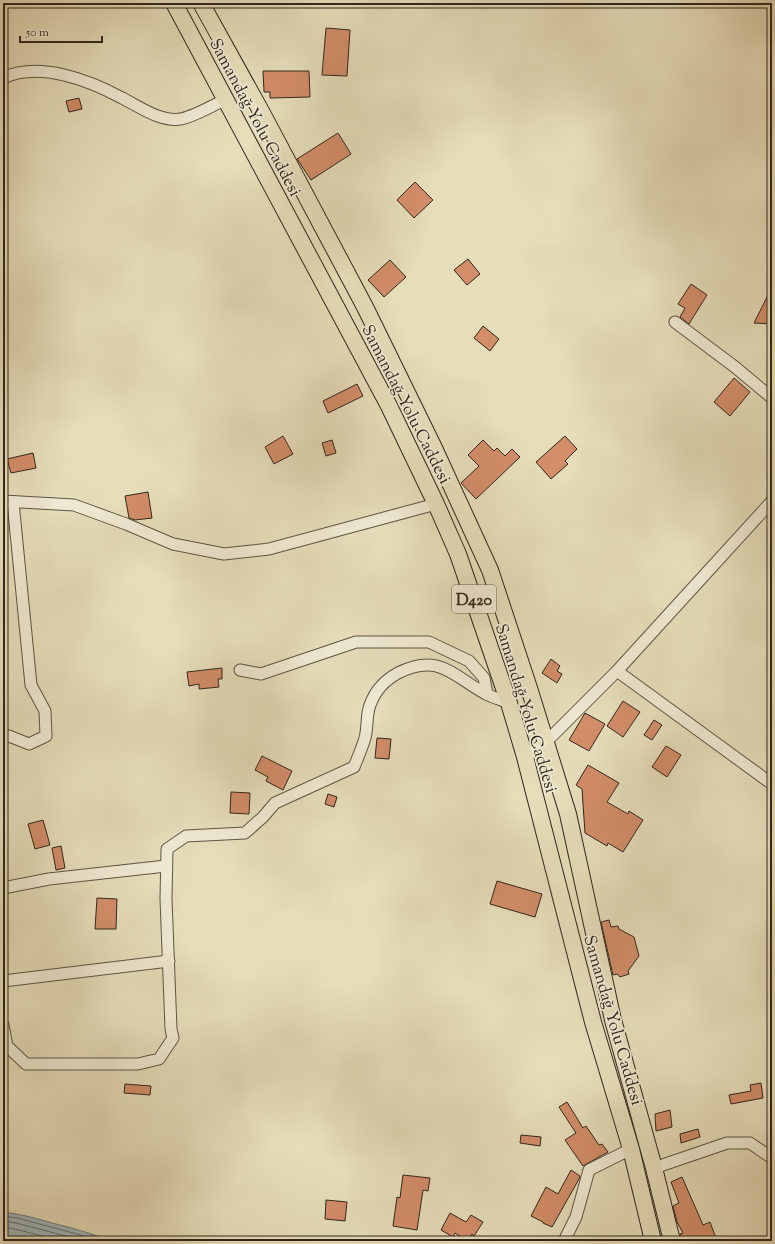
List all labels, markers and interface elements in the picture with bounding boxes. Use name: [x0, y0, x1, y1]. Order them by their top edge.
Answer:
scale bar: [20, 18, 102, 44]
text: 50 m: [25, 24, 49, 42]
street label: Samandağ Yolu Caddesi: [202, 35, 306, 201]
street label: Samandağ Yolu Caddesi: [355, 321, 456, 489]
road number: D420: [452, 585, 496, 613]
street label: Samandağ Yolu Caddesi: [488, 621, 562, 796]
street label: Samandağ Yolu Caddesi: [576, 933, 648, 1109]

